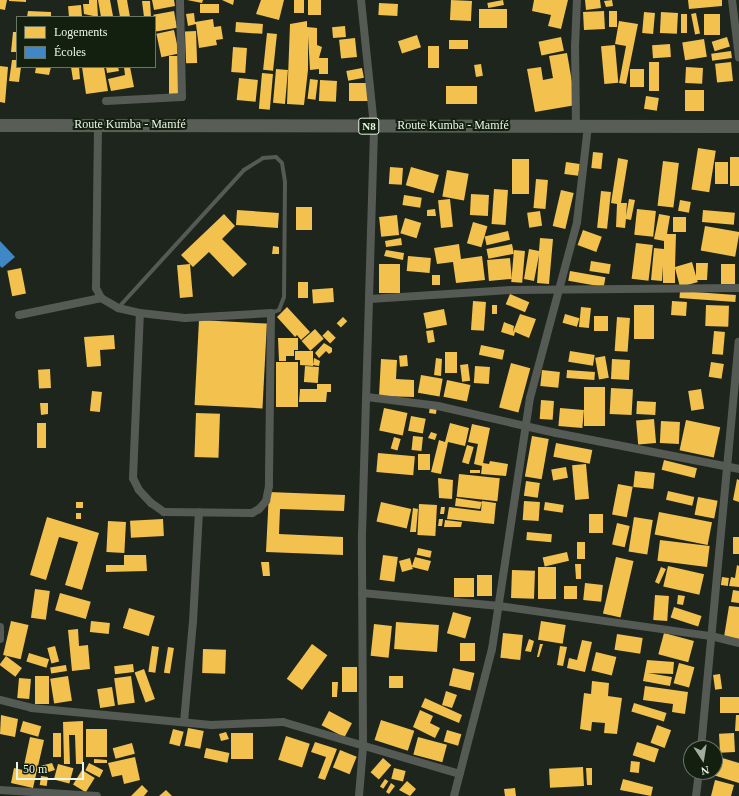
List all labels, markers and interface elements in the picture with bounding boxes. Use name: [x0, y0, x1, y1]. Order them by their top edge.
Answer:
legend: [16, 16, 156, 68]
text: Logements: [54, 25, 107, 39]
text: Écoles: [54, 45, 86, 59]
road number: N8: [358, 117, 380, 135]
street label: Route Kumba - Mamfé: [74, 118, 186, 132]
street label: Route Kumba - Mamfé: [397, 119, 509, 133]
north arrow: [683, 740, 723, 780]
scale bar: [18, 754, 86, 780]
text: 50 m: [23, 762, 47, 776]
text: N: [700, 764, 710, 777]

